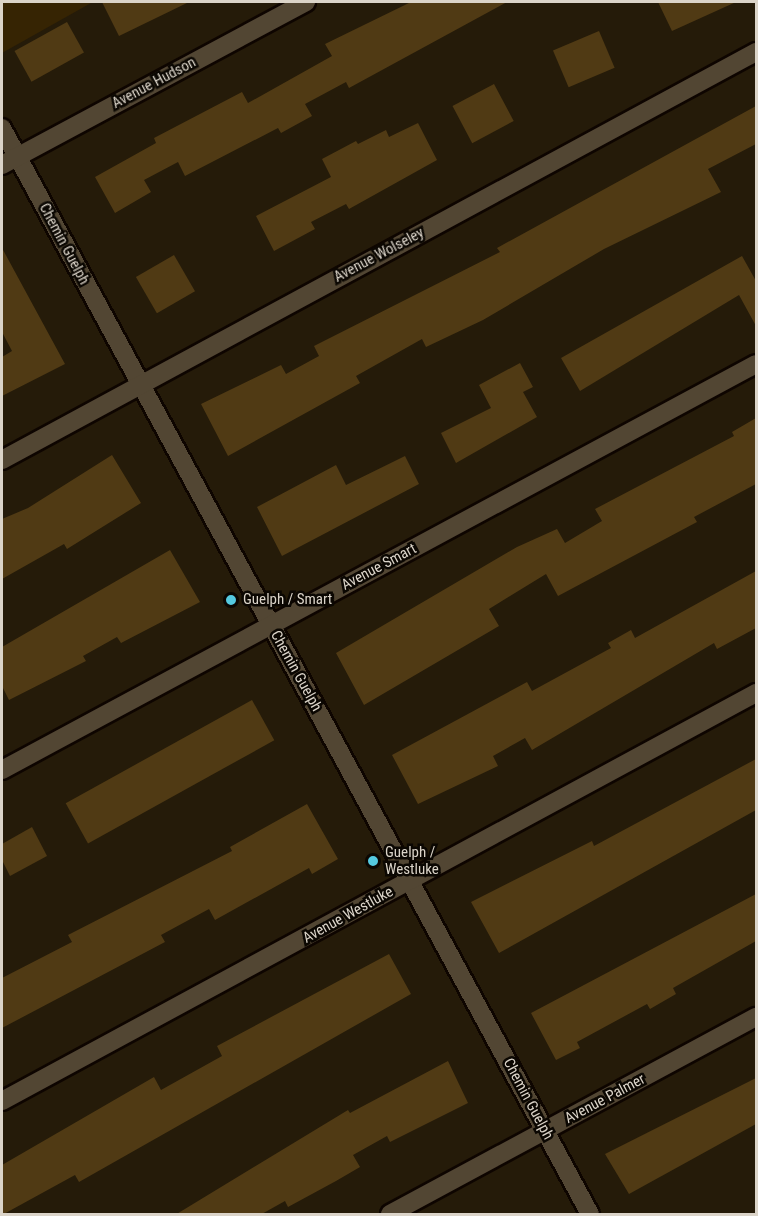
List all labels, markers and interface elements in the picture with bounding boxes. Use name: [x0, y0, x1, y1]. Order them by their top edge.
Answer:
street label: Avenue Hudson: [109, 53, 199, 113]
street label: Chemin Guelph: [35, 200, 93, 288]
street label: Avenue Wolseley: [331, 224, 427, 286]
street label: Avenue Smart: [338, 540, 420, 594]
place label: Guelph / Smart: [243, 591, 332, 609]
marker: Guelph / Smart: [224, 593, 238, 607]
street label: Chemin Guelph: [266, 628, 326, 714]
place label: Guelph / Westluke: [385, 843, 439, 878]
marker: Guelph / Westluke: [366, 854, 380, 868]
street label: Avenue Westluke: [300, 883, 396, 947]
street label: Chemin Guelph: [499, 1055, 557, 1143]
street label: Avenue Palmer: [562, 1070, 648, 1128]

